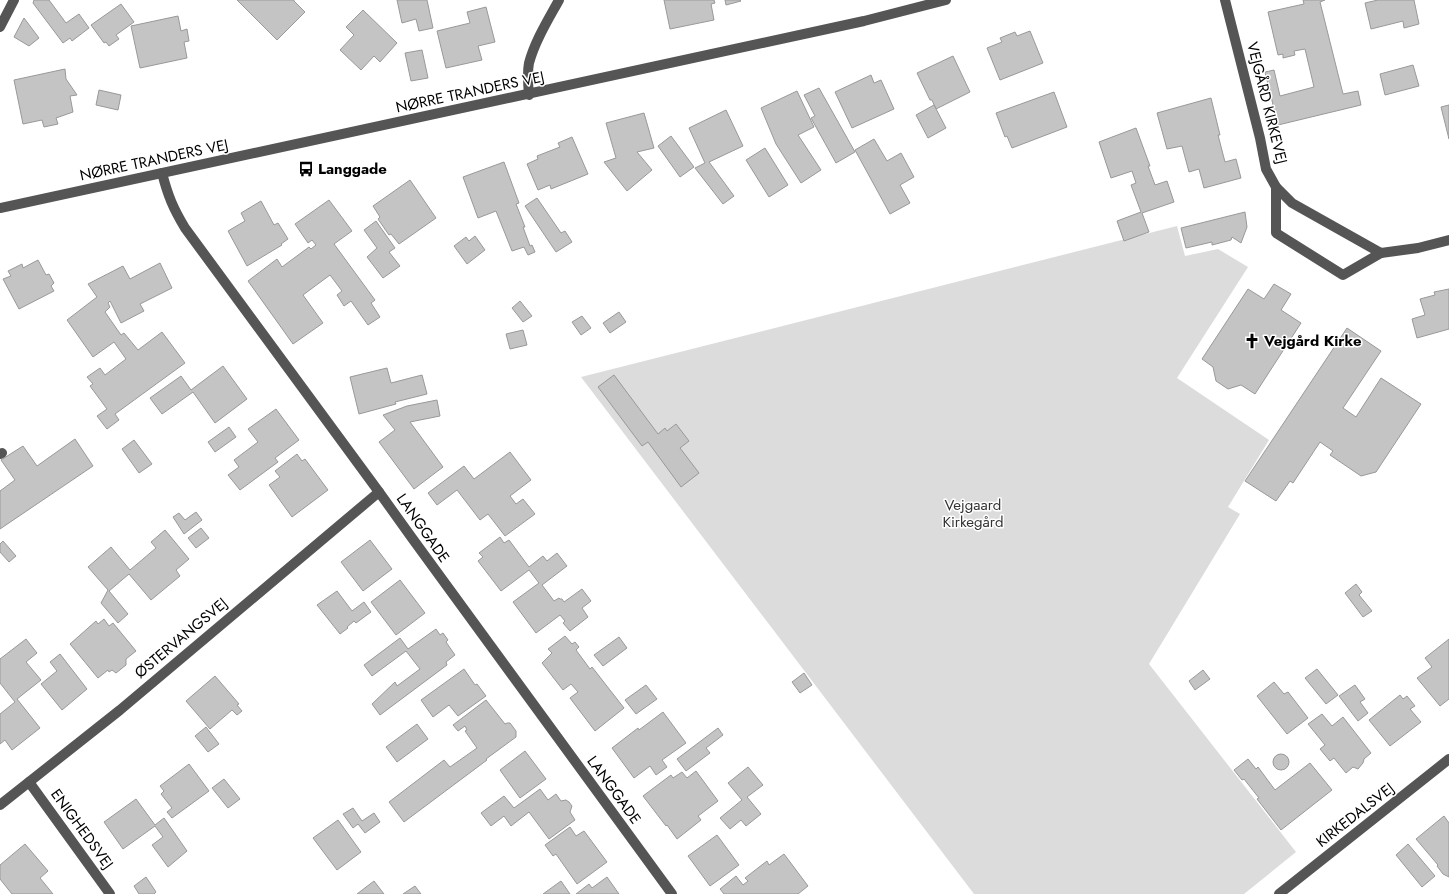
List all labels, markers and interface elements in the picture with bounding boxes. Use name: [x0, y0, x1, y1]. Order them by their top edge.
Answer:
street label: VEJGÅRD KIRKEVEJ: [1241, 40, 1293, 166]
street label: NØRRE TRANDERS VEJ: [394, 66, 546, 118]
street label: NØRRE TRANDERS VEJ: [78, 134, 230, 186]
place label: Langgade: [318, 158, 387, 180]
bus stop icon: Langgade: [297, 160, 315, 178]
place label: Vejgård Kirke: [1263, 330, 1362, 352]
church icon: Vejgård Kirke: [1243, 332, 1261, 350]
street label: LANGGADE: [391, 489, 455, 567]
park label: Vejgaard Kirkegård: [942, 494, 1004, 533]
street label: ØSTERVANGSVEJ: [130, 593, 232, 683]
street label: LANGGADE: [582, 751, 646, 829]
street label: KIRKEDALSVEJ: [1311, 778, 1399, 852]
street label: ENIGHEDSVEJ: [45, 784, 119, 874]

